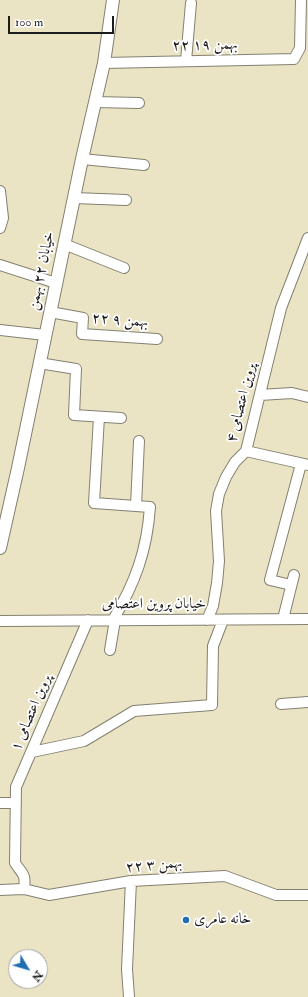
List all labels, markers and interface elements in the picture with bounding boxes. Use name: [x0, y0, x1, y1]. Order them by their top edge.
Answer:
scale bar: [10, 8, 116, 34]
text: 100 m: [15, 15, 43, 30]
street label: ۲۲ بهمن ۱۹: [172, 36, 238, 56]
street label: خیابان ۲۲ بهمن: [25, 230, 59, 312]
street label: ۲۲ بهمن ۹: [91, 310, 149, 332]
street label: پروین اعتصامی ۴: [223, 361, 261, 445]
street label: خیابان پروین اعتصامی: [102, 596, 206, 614]
street label: پروین اعتصامی ۱: [8, 672, 56, 754]
street label: ۲۲ بهمن ۳: [125, 855, 183, 877]
place label: خانه عامری: [194, 911, 251, 929]
marker: خانه عامری: [181, 915, 191, 925]
north arrow: [8, 949, 48, 989]
text: N: [29, 968, 45, 984]

